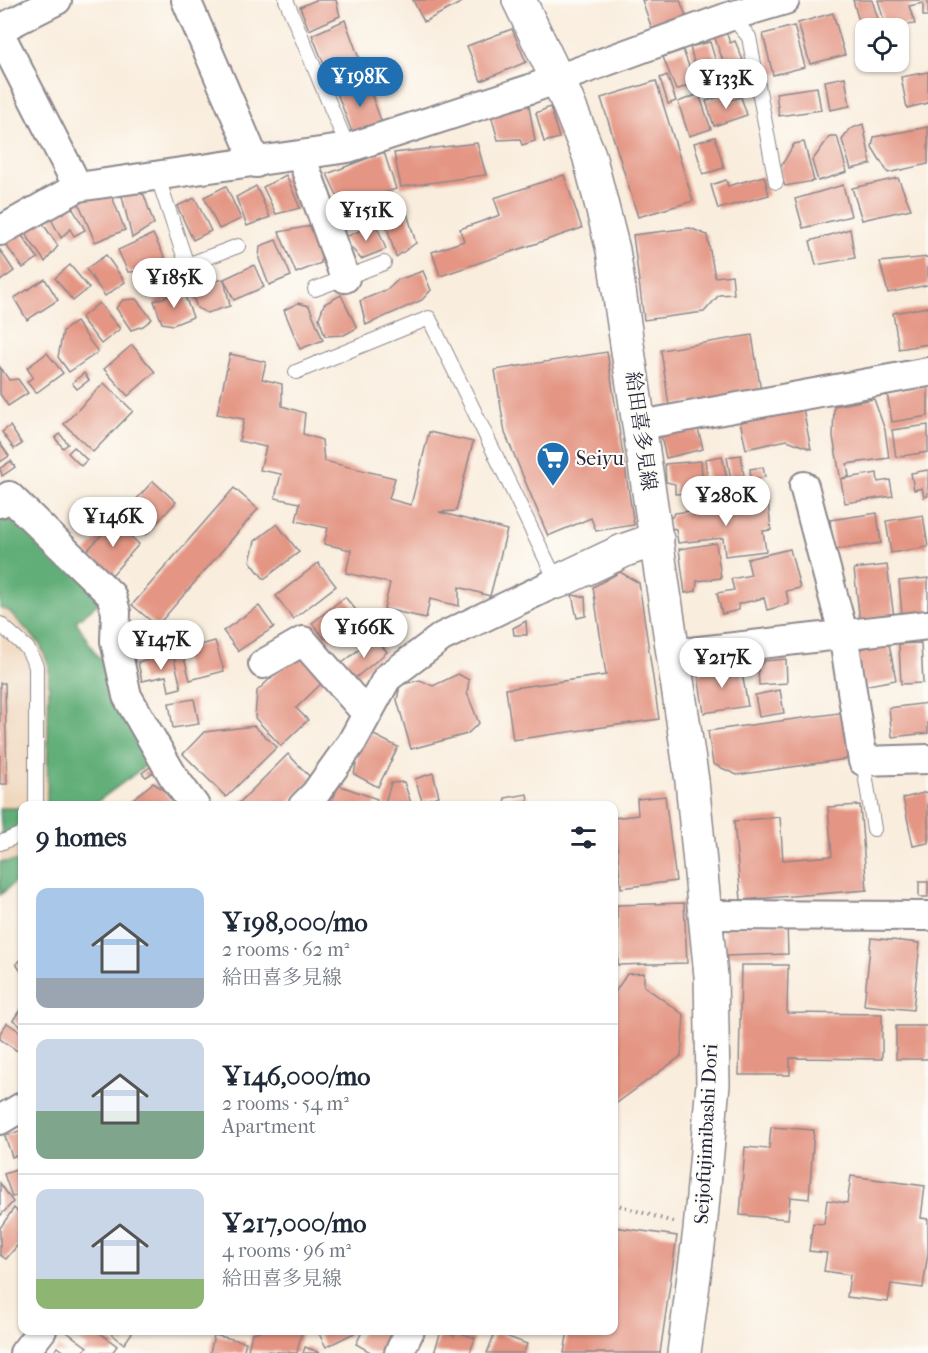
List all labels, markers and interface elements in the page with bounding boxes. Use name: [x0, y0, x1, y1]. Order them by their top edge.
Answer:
map controls: [855, 18, 909, 72]
button: locate: [855, 18, 909, 72]
pin: ¥198K: [318, 57, 402, 108]
pin: ¥133K: [684, 59, 768, 110]
text: ¥198K: [331, 65, 389, 88]
text: ¥133K: [699, 67, 753, 90]
pin: ¥151K: [324, 191, 408, 242]
text: ¥151K: [340, 199, 392, 222]
pin: ¥185K: [132, 258, 216, 309]
text: ¥185K: [146, 266, 202, 289]
street label: 給田喜多見線: [621, 370, 661, 492]
supermarket icon: Seiyu: [535, 440, 571, 487]
place label: Seiyu: [576, 447, 624, 470]
pin: ¥280K: [684, 476, 768, 527]
text: ¥280K: [695, 484, 757, 507]
pin: ¥146K: [71, 497, 155, 548]
text: ¥146K: [83, 505, 143, 528]
pin: ¥166K: [322, 608, 406, 659]
text: ¥166K: [335, 616, 393, 639]
pin: ¥147K: [119, 620, 203, 671]
text: ¥147K: [132, 628, 190, 651]
pin: ¥217K: [680, 638, 764, 689]
text: ¥217K: [693, 646, 751, 669]
icon: filters: [567, 821, 600, 854]
text: 9 homes: [36, 822, 127, 853]
text: ¥198,000/mo: [222, 907, 368, 938]
icon: home: [84, 912, 156, 984]
text: 2 rooms · 62 m²: [222, 938, 349, 961]
text: 給田喜多見線: [222, 966, 342, 989]
street label: Seijofujimibashi Dori: [690, 1043, 722, 1225]
text: ¥146,000/mo: [222, 1061, 370, 1092]
icon: home: [84, 1063, 156, 1135]
text: 2 rooms · 54 m²: [222, 1092, 349, 1115]
text: Apartment: [222, 1115, 316, 1138]
text: ¥217,000/mo: [222, 1208, 366, 1239]
icon: home: [84, 1213, 156, 1285]
text: 4 rooms · 96 m²: [222, 1239, 351, 1262]
text: 給田喜多見線: [222, 1267, 342, 1290]

